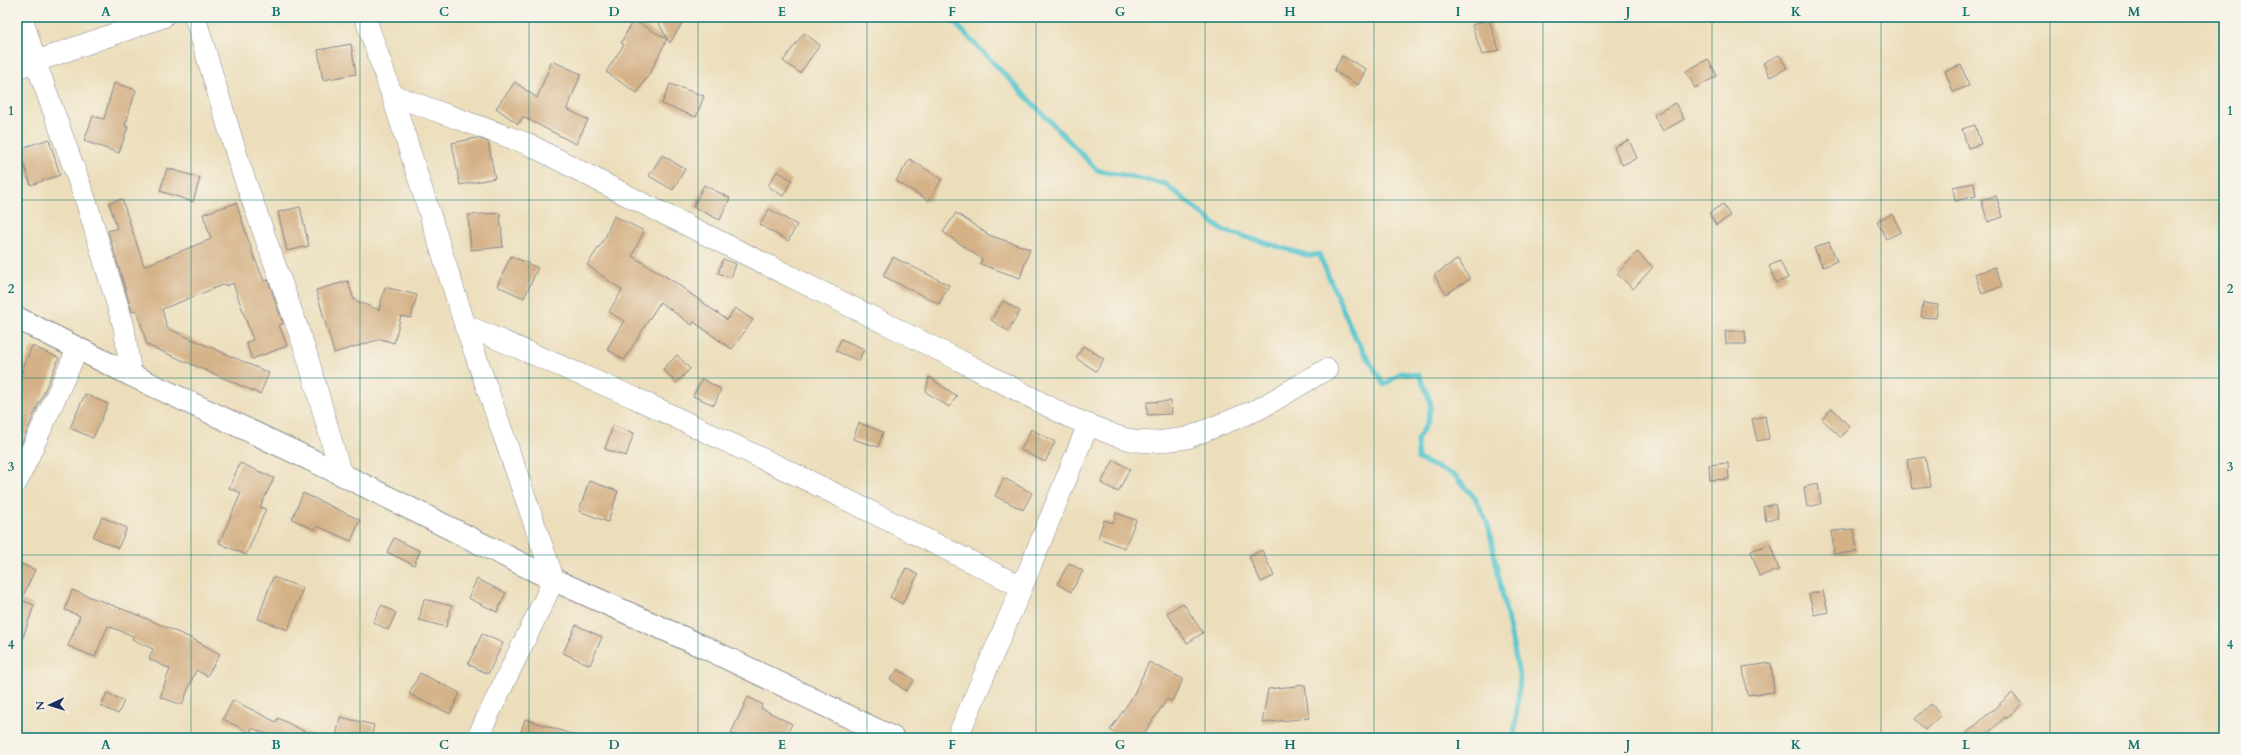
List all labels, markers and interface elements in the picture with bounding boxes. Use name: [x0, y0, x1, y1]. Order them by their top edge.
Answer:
text: A: [101, 3, 111, 21]
text: B: [271, 3, 281, 21]
text: C: [439, 3, 449, 21]
text: D: [608, 3, 620, 21]
text: E: [778, 3, 786, 21]
text: F: [948, 3, 956, 21]
text: G: [1115, 3, 1126, 21]
text: H: [1284, 3, 1296, 21]
text: I: [1455, 3, 1461, 21]
text: J: [1624, 3, 1631, 21]
text: K: [1791, 3, 1802, 21]
text: L: [1962, 3, 1971, 21]
text: M: [2128, 3, 2141, 21]
text: 1: [8, 102, 14, 120]
text: 1: [2227, 102, 2233, 120]
text: 2: [8, 280, 15, 298]
text: 2: [2227, 280, 2234, 298]
text: 3: [8, 458, 15, 476]
text: 3: [2227, 458, 2234, 476]
text: 4: [8, 636, 15, 654]
text: 4: [2227, 636, 2234, 654]
north arrow: [30, 685, 70, 725]
text: N: [33, 700, 48, 711]
text: A: [101, 736, 111, 754]
text: B: [271, 736, 281, 754]
text: C: [439, 736, 449, 754]
text: D: [608, 736, 620, 754]
text: E: [778, 736, 786, 754]
text: F: [948, 736, 956, 754]
text: G: [1115, 736, 1126, 754]
text: H: [1284, 736, 1296, 754]
text: I: [1455, 736, 1461, 754]
text: J: [1624, 736, 1631, 754]
text: K: [1791, 736, 1802, 754]
text: L: [1962, 736, 1971, 754]
text: M: [2128, 736, 2141, 754]

